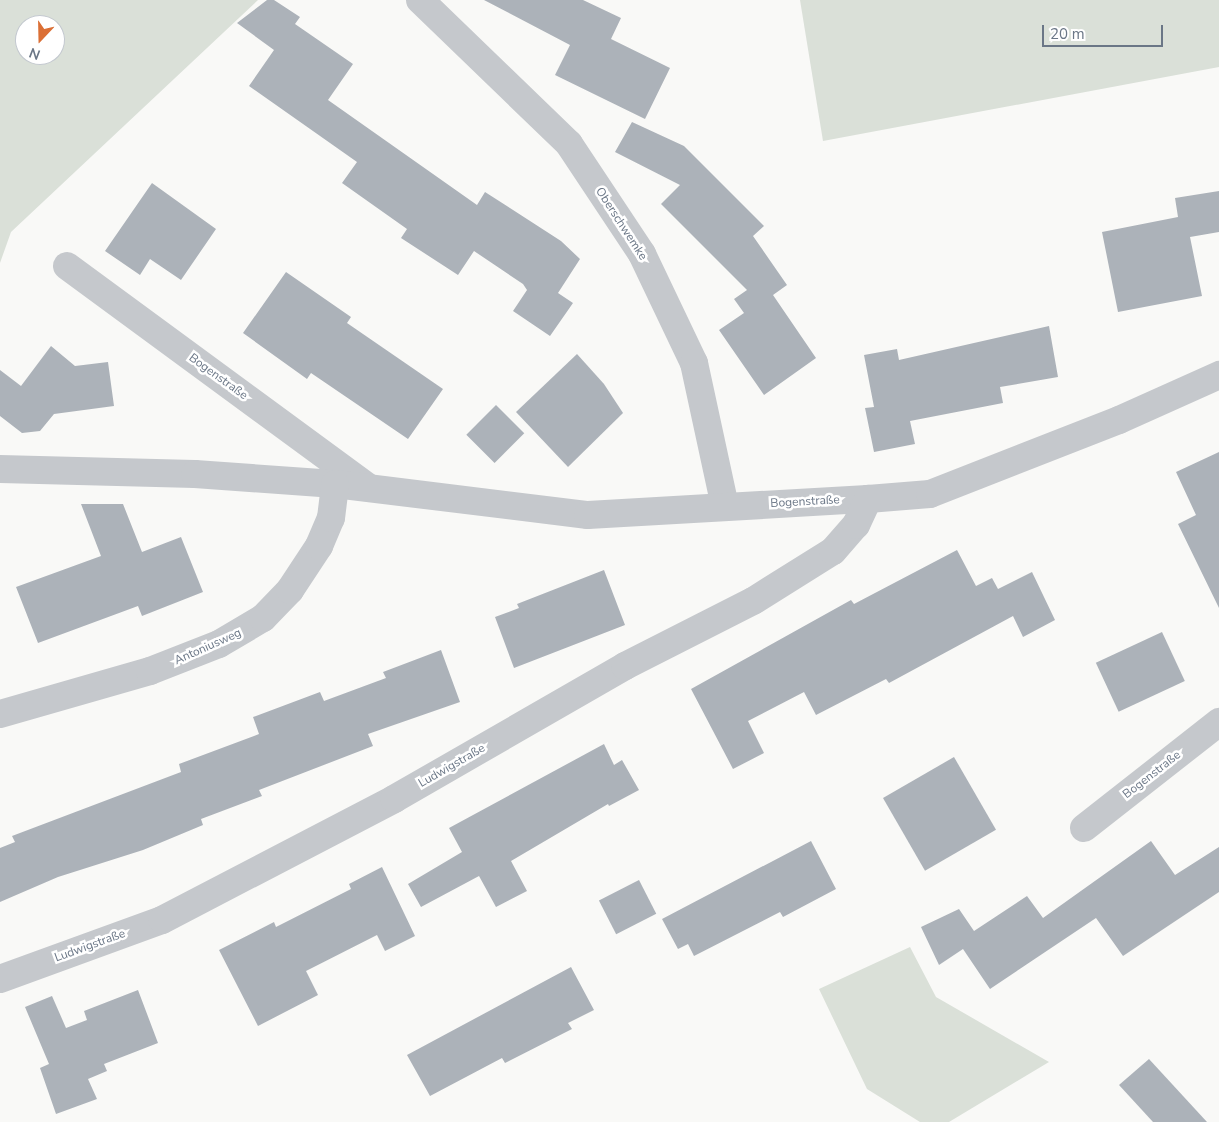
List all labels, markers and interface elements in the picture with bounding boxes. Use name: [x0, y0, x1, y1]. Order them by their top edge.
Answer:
north arrow: [15, 15, 65, 65]
scale bar: [1044, 15, 1165, 47]
text: 20 m: [1050, 24, 1085, 44]
text: N: [27, 43, 43, 64]
street label: Oberschwemke: [592, 185, 650, 263]
street label: Bogenstraße: [186, 351, 250, 403]
street label: Bogenstraße: [770, 493, 840, 511]
street label: Antoniusweg: [172, 626, 244, 668]
street label: Ludwigstraße: [416, 741, 488, 791]
street label: Bogenstraße: [1120, 748, 1184, 802]
street label: Ludwigstraße: [53, 927, 127, 965]

